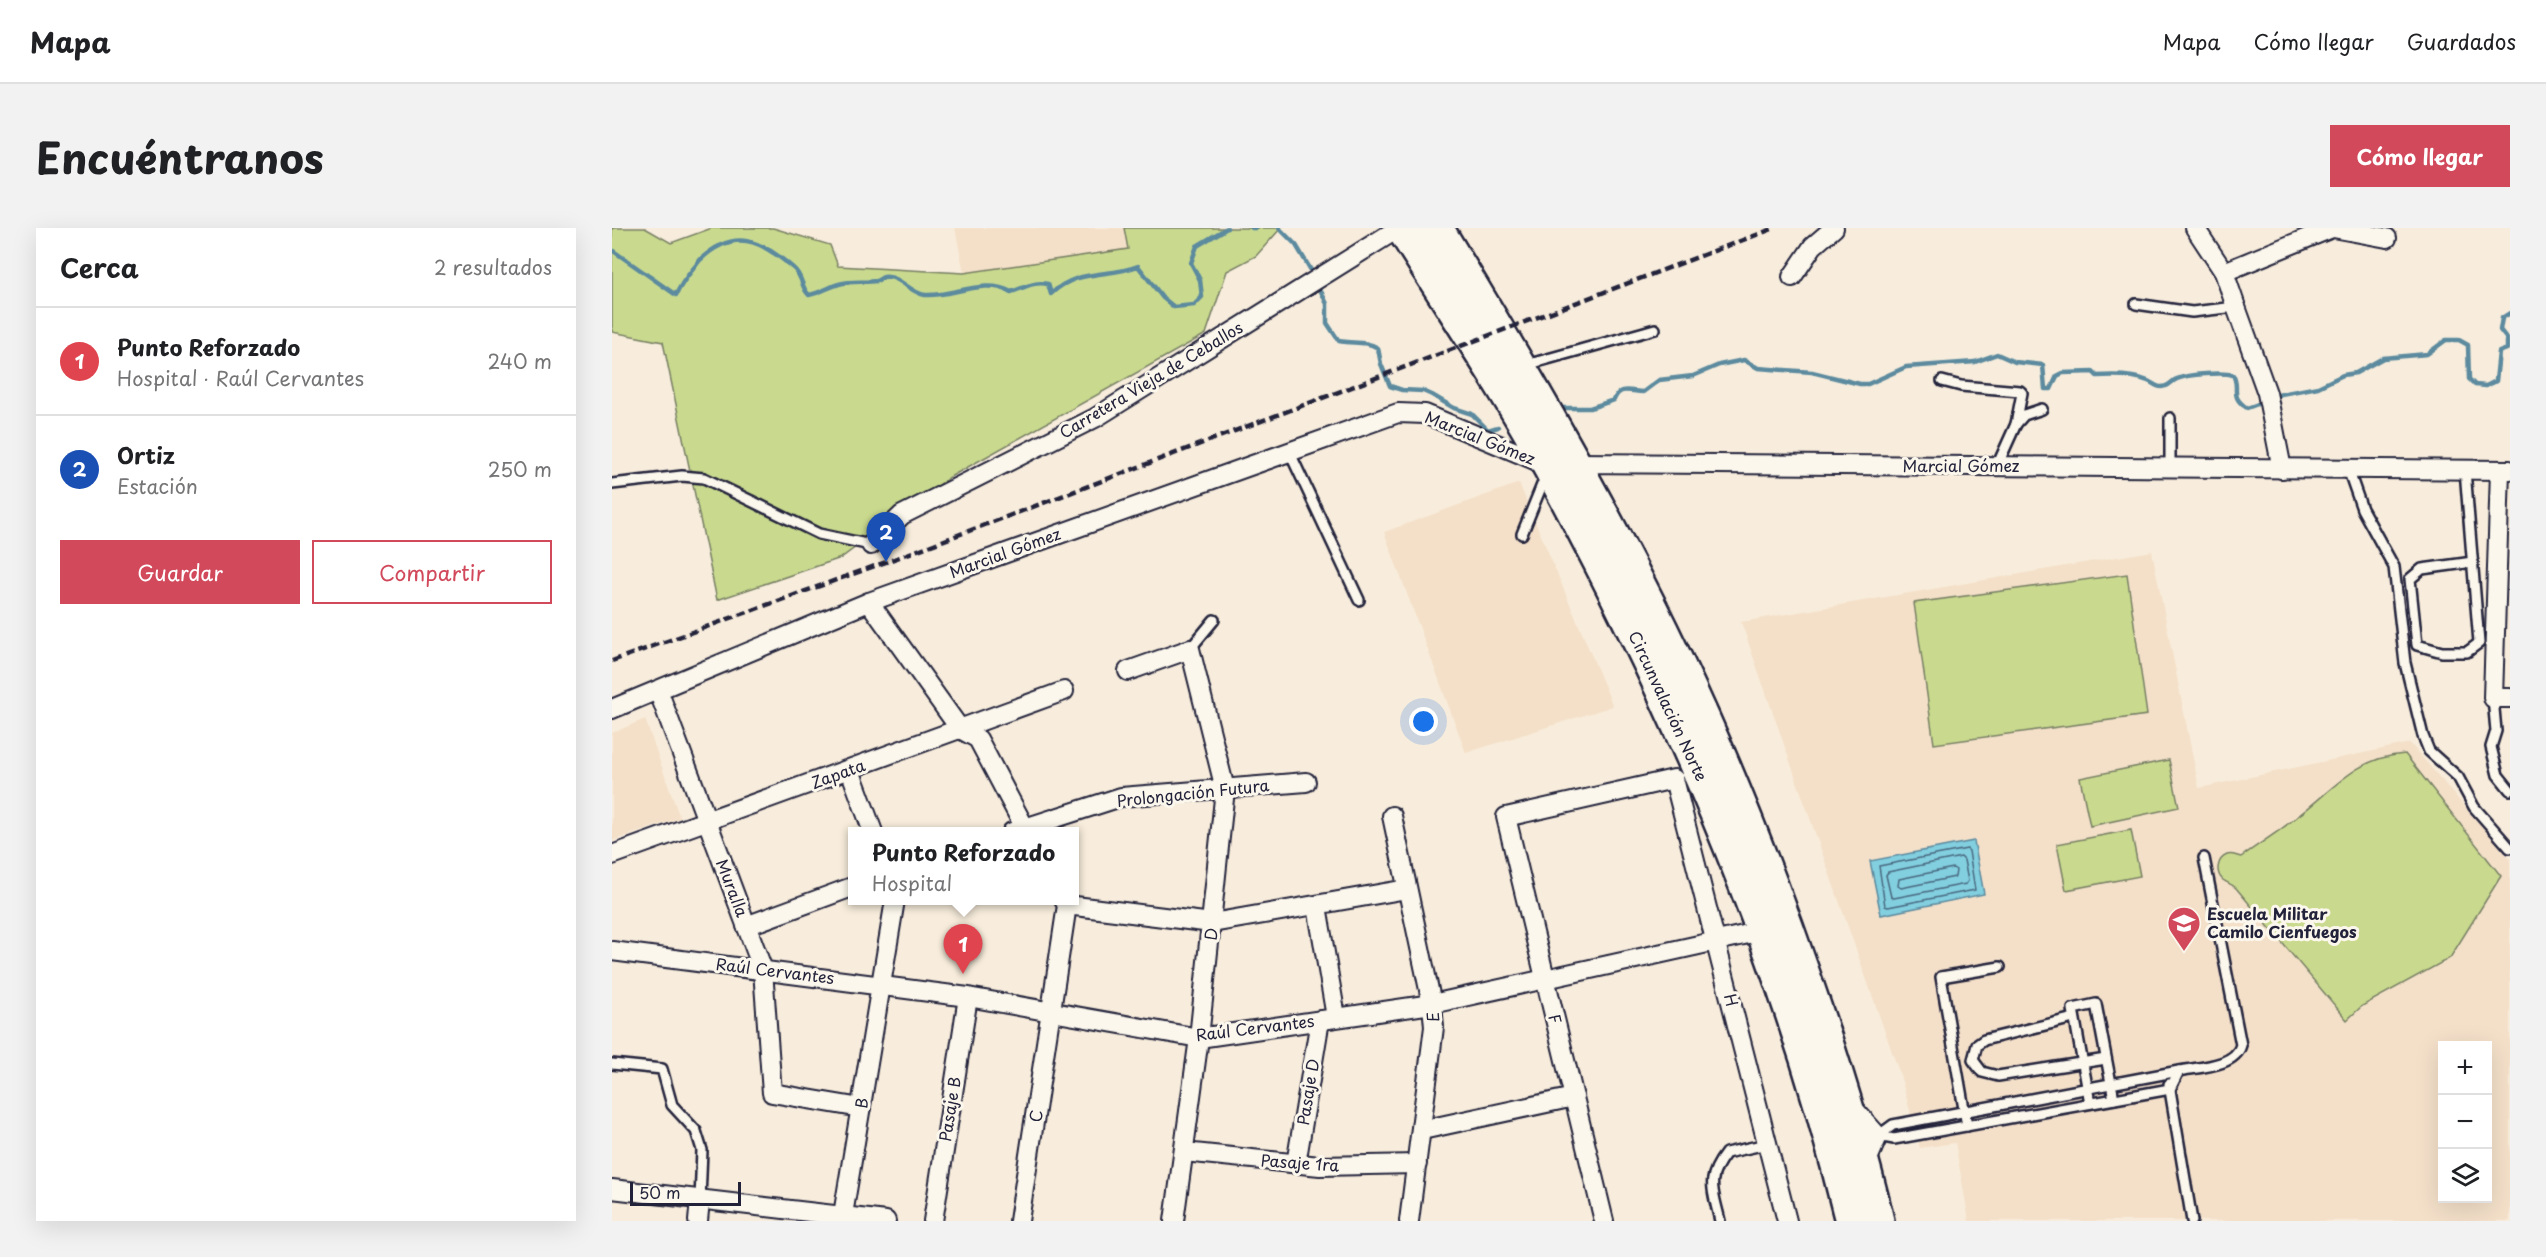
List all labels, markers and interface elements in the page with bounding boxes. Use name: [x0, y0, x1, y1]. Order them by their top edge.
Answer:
text: Mapa: [30, 20, 111, 63]
text: Mapa: [2163, 25, 2221, 57]
text: Cómo llegar: [2254, 25, 2374, 57]
text: Guardados: [2407, 25, 2516, 57]
text: Encuéntranos: [36, 125, 324, 188]
button: Cómo llegar: [2330, 125, 2510, 187]
text: Cerca: [60, 248, 139, 287]
text: 2 resultados: [434, 252, 552, 282]
street label: Carretera Vieja de Ceballos: [1054, 315, 1247, 444]
text: Punto Reforzado: [117, 330, 300, 363]
text: 1: [75, 346, 84, 376]
text: 240 m: [487, 346, 552, 376]
text: Hospital · Raúl Cervantes: [117, 363, 364, 393]
street label: Marcial Gómez: [1422, 404, 1539, 470]
text: Ortiz: [117, 438, 175, 471]
street label: Marcial Gómez: [1903, 453, 2020, 477]
text: 2: [72, 454, 87, 484]
text: 250 m: [488, 454, 552, 484]
text: Estación: [117, 471, 198, 501]
pin: 2: [866, 512, 906, 562]
street label: Marcial Gómez: [946, 521, 1064, 583]
button: Guardar: [60, 540, 300, 604]
button: Compartir: [312, 540, 552, 604]
street label: Circunvalación Norte: [1624, 627, 1714, 785]
your location: [1409, 707, 1438, 736]
street label: Zapata: [807, 752, 868, 794]
street label: Prolongación Futura: [1116, 772, 1270, 812]
popup: [848, 827, 1079, 905]
text: Punto Reforzado: [872, 835, 1055, 868]
street label: Muralla: [711, 855, 755, 920]
text: Hospital: [872, 868, 952, 898]
place label: Escuela Militar Camilo Cienfuegos: [2207, 901, 2357, 943]
school or university icon: Escuela Militar Camilo Cienfuegos: [2166, 905, 2202, 952]
pin: 1: [944, 924, 982, 974]
street label: D: [1197, 926, 1223, 941]
street label: Raúl Cervantes: [715, 951, 836, 989]
street label: H: [1719, 991, 1745, 1009]
street label: Raúl Cervantes: [1194, 1008, 1315, 1046]
street label: F: [1543, 1011, 1569, 1026]
street label: E: [1420, 1012, 1444, 1022]
map controls: [2438, 1041, 2492, 1203]
button: +: [2438, 1041, 2492, 1095]
street label: Pasaje D: [1290, 1057, 1324, 1127]
street label: Pasaje B: [932, 1075, 966, 1143]
button: −: [2438, 1095, 2492, 1149]
street label: B: [848, 1096, 874, 1110]
street label: C: [1022, 1108, 1048, 1124]
street label: Pasaje 1ra: [1260, 1147, 1340, 1177]
button: layers: [2438, 1149, 2492, 1203]
scale bar: [630, 1179, 741, 1206]
text: 50 m: [639, 1180, 680, 1204]

